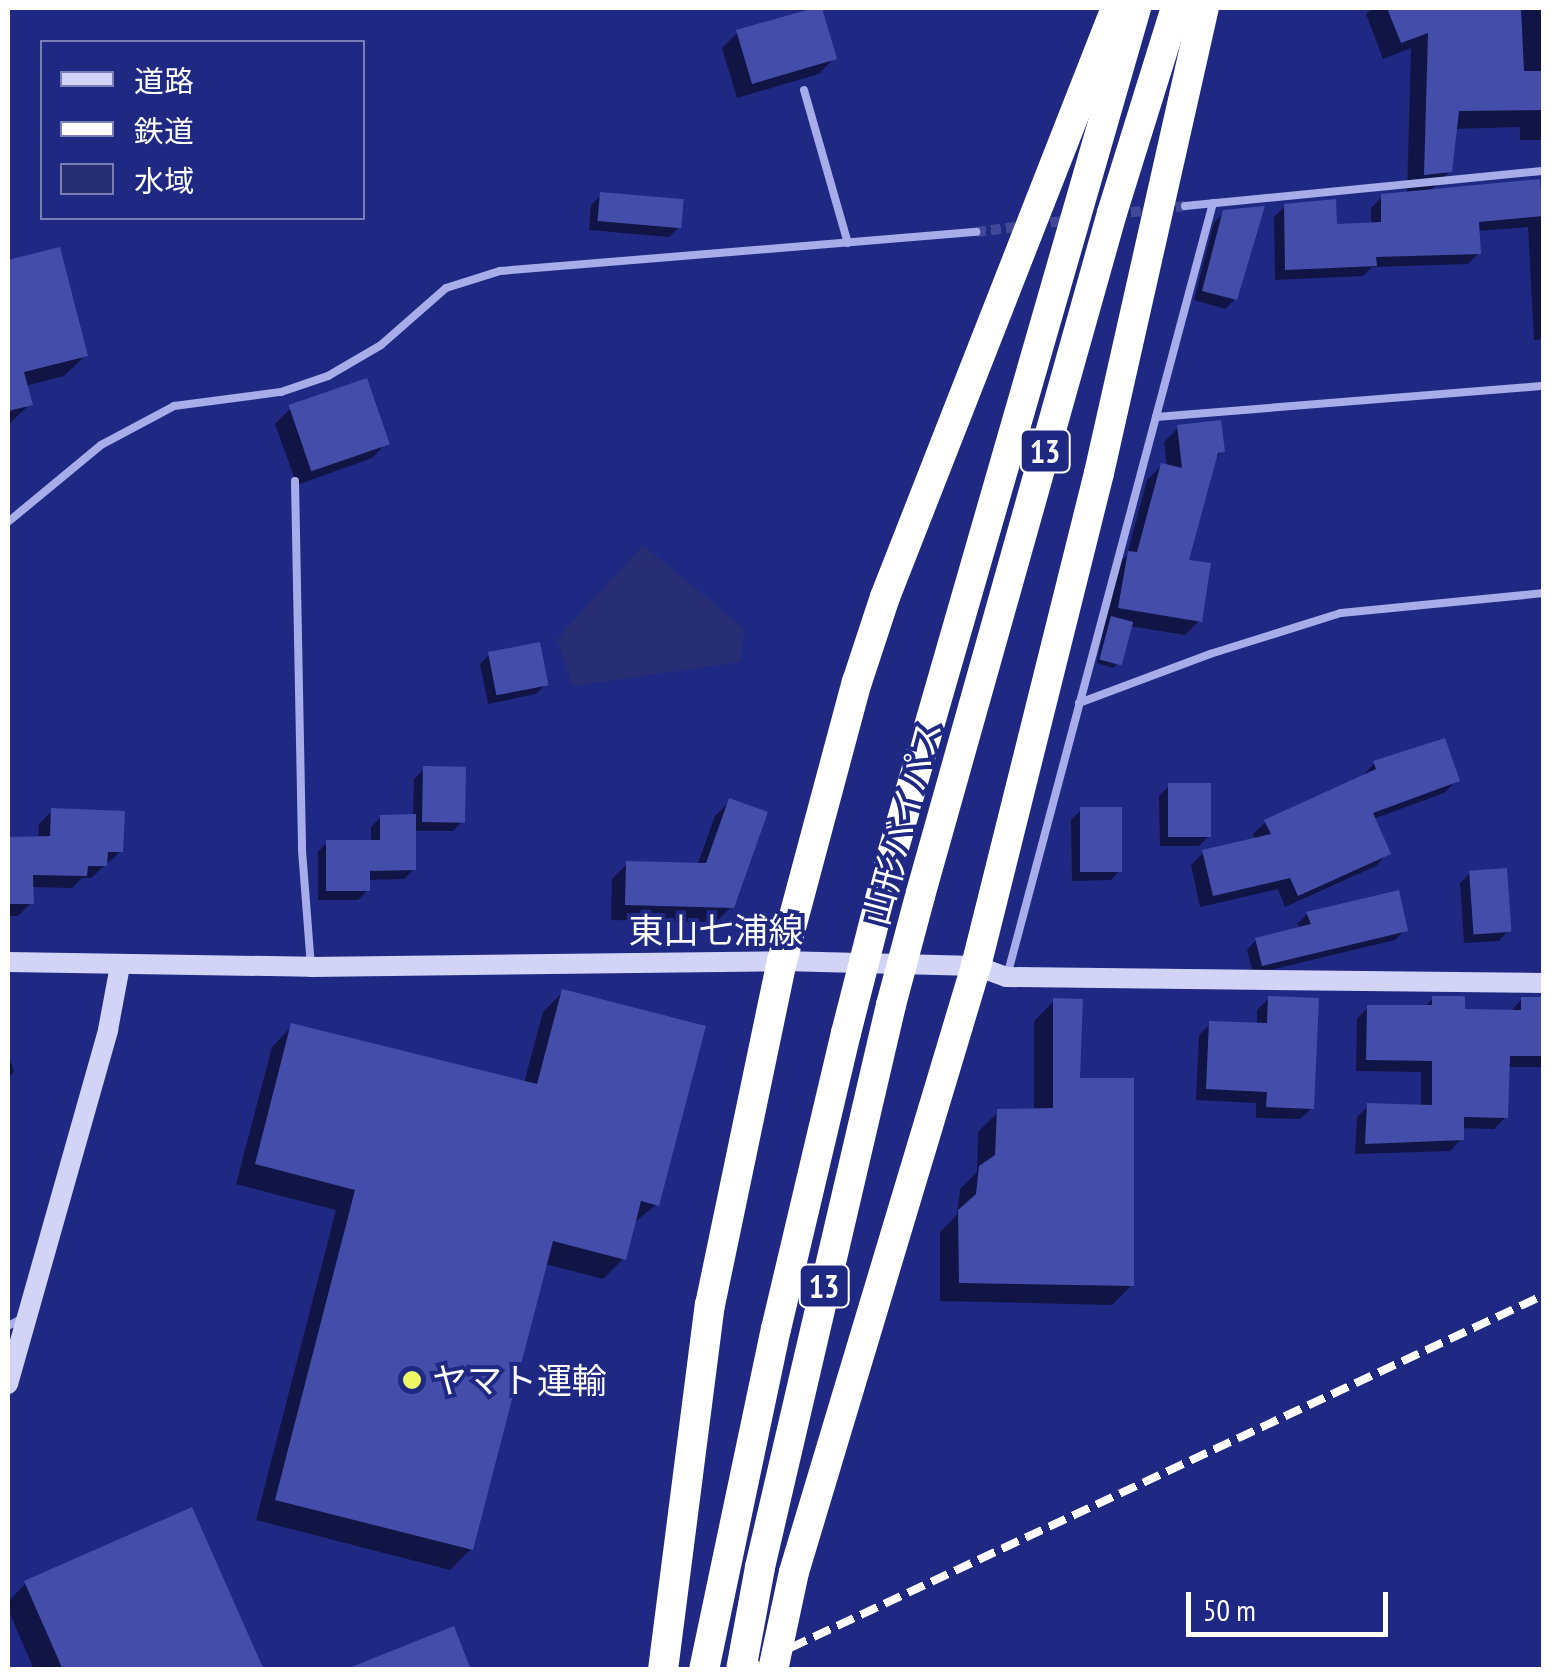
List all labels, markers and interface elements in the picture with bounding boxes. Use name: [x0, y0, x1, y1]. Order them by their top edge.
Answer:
legend: [40, 40, 365, 220]
text: 道路: [134, 61, 194, 100]
text: 鉄道: [134, 111, 194, 150]
text: 水域: [134, 161, 194, 200]
road number: 13: [1018, 424, 1072, 478]
street label: 山形バイパス: [855, 716, 949, 930]
street label: 東山七浦線: [629, 909, 803, 951]
road number: 13: [796, 1259, 852, 1313]
place label: ヤマト運輸: [432, 1359, 607, 1401]
marker: ヤマト運輸: [401, 1369, 423, 1391]
scale bar: [1191, 1572, 1394, 1634]
text: 50 m: [1203, 1590, 1256, 1629]

